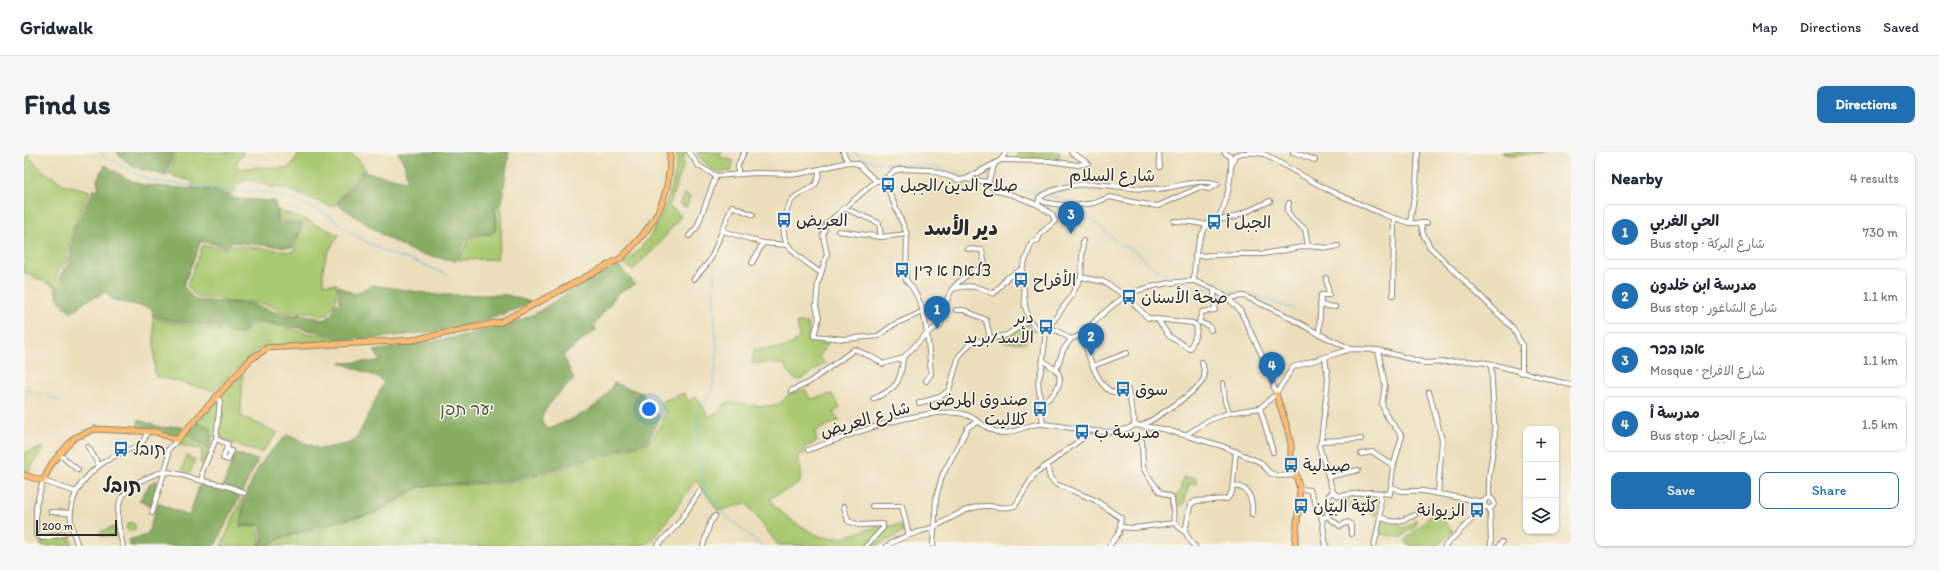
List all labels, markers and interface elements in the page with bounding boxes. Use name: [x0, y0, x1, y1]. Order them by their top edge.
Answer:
text: Gridwalk: [20, 16, 93, 39]
text: Map: [1752, 19, 1778, 36]
text: Directions: [1800, 19, 1861, 36]
text: Saved: [1883, 19, 1919, 36]
button: Directions: [1817, 86, 1915, 123]
text: Find us: [24, 87, 111, 121]
street label: شارع السلام: [1069, 165, 1155, 188]
text: Nearby: [1611, 168, 1663, 188]
text: 4 results: [1850, 171, 1899, 186]
place label: صلاح الدين/الجبل: [900, 175, 1018, 197]
bus stop icon: صلاح الدين/الجبل: [879, 176, 897, 194]
pin: 3: [1058, 201, 1084, 234]
place label: العريض: [796, 210, 848, 230]
bus stop icon: العريض: [775, 211, 793, 229]
place label: الجبل أ: [1226, 212, 1271, 232]
text: الحي الغربي: [1650, 212, 1719, 230]
bus stop icon: الجبل أ: [1205, 213, 1223, 231]
district label: دير الأسد: [924, 214, 998, 241]
text: 1: [1622, 225, 1628, 240]
text: 730 m: [1863, 225, 1898, 240]
text: Bus stop · شارع البركة: [1650, 236, 1765, 251]
place label: צלאח א דין: [914, 260, 991, 281]
bus stop icon: צלאח א דין: [893, 261, 911, 279]
place label: الأفراح: [1033, 269, 1076, 292]
bus stop icon: الأفراح: [1012, 271, 1030, 289]
text: مدرسة ابن خلدون: [1650, 276, 1757, 294]
place label: صحة الأسنان: [1141, 286, 1228, 307]
bus stop icon: صحة الأسنان: [1120, 288, 1138, 306]
text: 2: [1622, 289, 1628, 304]
text: 1.1 km: [1863, 289, 1898, 304]
pin: 1: [924, 296, 950, 329]
text: Bus stop · شارع الشاغور: [1650, 300, 1777, 315]
place label: دير الأسد/بريد: [964, 307, 1034, 347]
bus stop icon: دير الأسد/بريد: [1037, 318, 1055, 336]
pin: 2: [1078, 323, 1104, 356]
text: אבו בכר: [1650, 340, 1705, 358]
pin: 4: [1259, 352, 1285, 385]
text: 3: [1621, 353, 1629, 368]
text: 1.1 km: [1863, 353, 1898, 368]
text: Mosque · شارع الافراح: [1650, 363, 1765, 378]
place label: سوق: [1135, 379, 1168, 400]
bus stop icon: سوق: [1114, 380, 1132, 398]
place label: صندوق المرضى كلاليت: [929, 389, 1028, 429]
street label: شارع العريض: [818, 397, 913, 443]
park label: יער תפן: [440, 399, 494, 420]
your location: [639, 399, 659, 419]
bus stop icon: صندوق المرضى كلاليت: [1031, 400, 1049, 418]
text: مدرسة أ: [1650, 404, 1700, 422]
text: 4: [1621, 417, 1629, 432]
text: 1.5 km: [1862, 417, 1898, 432]
place label: مدرسة ب: [1094, 422, 1160, 442]
bus stop icon: مدرسة ب: [1073, 423, 1091, 441]
map controls: [1523, 426, 1559, 534]
button: +: [1523, 426, 1559, 462]
text: Bus stop · شارع الجبل: [1650, 428, 1767, 443]
place label: תובל: [133, 439, 166, 459]
bus stop icon: תובל: [112, 440, 130, 458]
place label: صيدلية: [1303, 455, 1351, 475]
bus stop icon: صيدلية: [1282, 456, 1300, 474]
button: −: [1523, 462, 1559, 498]
button: Save: [1611, 472, 1751, 509]
button: Share: [1759, 472, 1899, 509]
district label: תובל: [102, 474, 142, 497]
place label: كلّيّة البيّان: [1313, 495, 1378, 516]
bus stop icon: كلّيّة البيّان: [1292, 497, 1310, 515]
button: layers: [1523, 498, 1559, 534]
place label: الزيوانة: [1417, 500, 1465, 521]
bus stop icon: الزيوانة: [1468, 501, 1486, 519]
scale bar: [36, 518, 117, 537]
text: 200 m: [42, 520, 73, 533]

